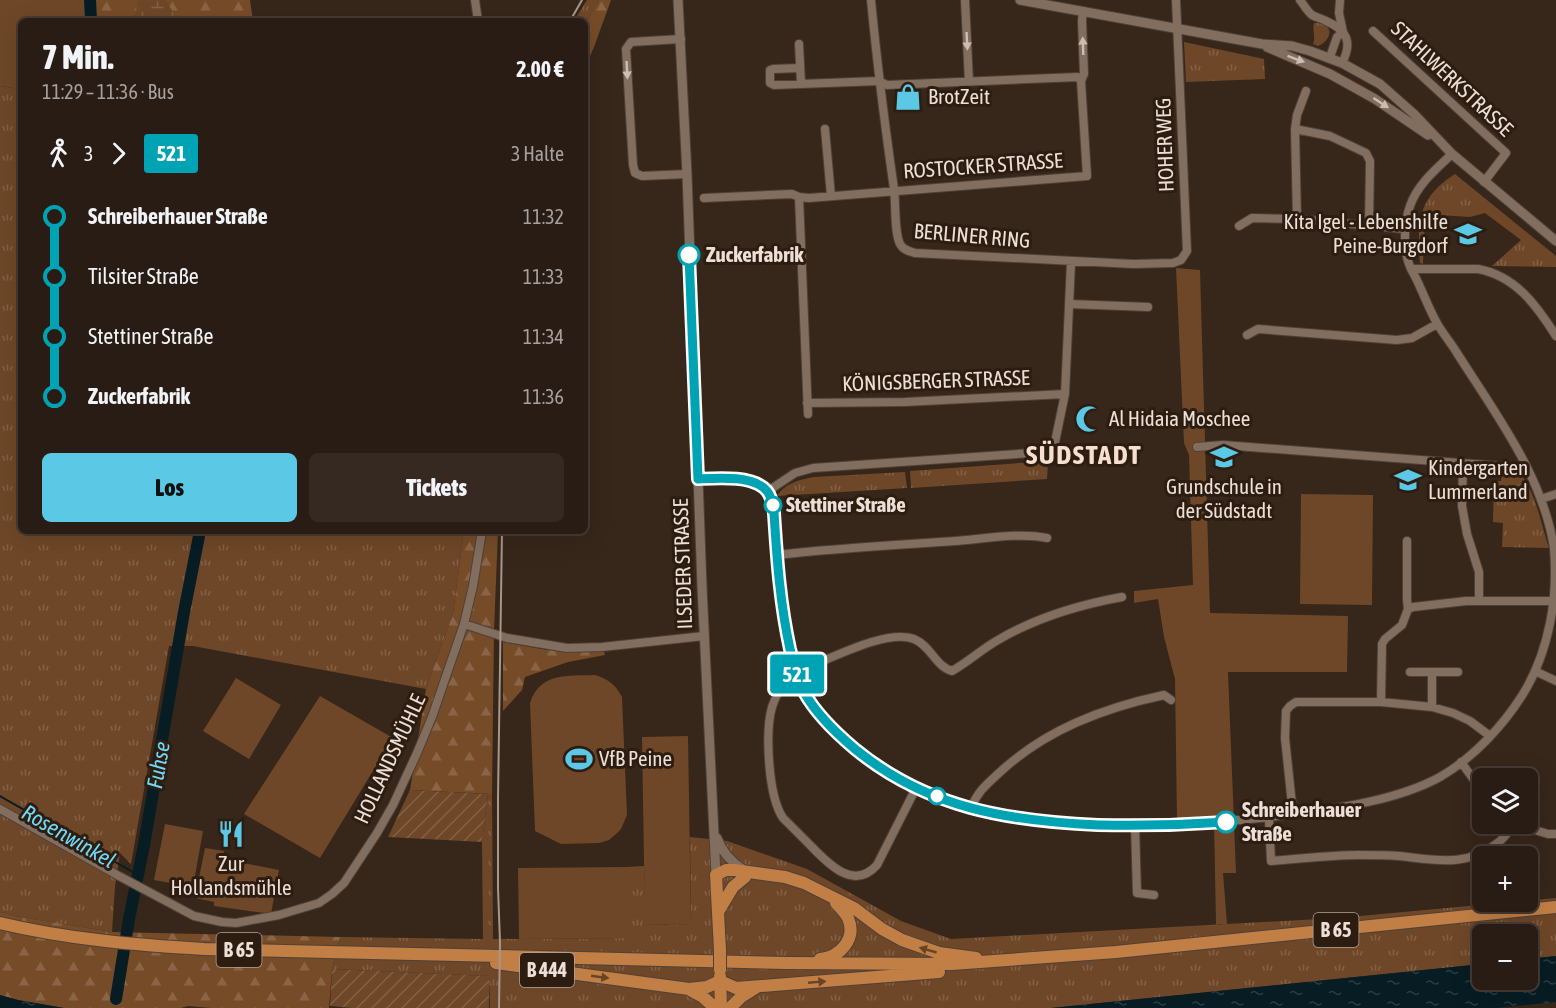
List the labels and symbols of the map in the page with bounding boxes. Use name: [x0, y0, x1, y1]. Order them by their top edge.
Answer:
street label: STAHLWERKSTRASSE: [1387, 16, 1518, 141]
one-way arrow: [963, 32, 972, 51]
one-way arrow: [1078, 37, 1088, 56]
one-way arrow: [1287, 55, 1305, 65]
one-way arrow: [623, 61, 632, 80]
shop icon: BrotZeit: [893, 82, 923, 112]
place label: BrotZeit: [928, 84, 990, 108]
street label: HOHER WEG: [1150, 97, 1178, 193]
one-way arrow: [1372, 97, 1388, 109]
street label: ROSTOCKER STRASSE: [902, 147, 1064, 183]
place label: Kita Igel - Lebenshilfe Peine-Burgdorf: [1283, 209, 1448, 257]
street label: BERLINER RING: [913, 218, 1031, 252]
school or university icon: Kita Igel - Lebenshilfe Peine-Burgdorf: [1453, 219, 1483, 249]
place label: Zuckerfabrik: [706, 242, 804, 266]
marker: Zuckerfabrik: [678, 244, 700, 266]
street label: KÖNIGSBERGER STRASSE: [842, 365, 1030, 395]
mosque icon: Al Hidaia Moschee: [1074, 404, 1104, 434]
place label: Al Hidaia Moschee: [1109, 406, 1250, 430]
district label: SÜDSTADT: [1026, 439, 1142, 470]
school or university icon: Grundschule in der Südstadt: [1209, 442, 1239, 472]
place label: Kindergarten Lummerland: [1428, 455, 1528, 503]
school or university icon: Kindergarten Lummerland: [1393, 465, 1423, 495]
place label: Grundschule in der Südstadt: [1166, 474, 1282, 522]
place label: Stettiner Straße: [786, 492, 906, 516]
marker: Stettiner Straße: [764, 496, 782, 514]
street label: ILSEDER STRASSE: [668, 498, 696, 630]
line badge: 521: [762, 654, 832, 694]
street label: HOLLANDSMÜHLE: [349, 690, 430, 827]
water label: Fuhse: [141, 739, 175, 791]
sports icon: VfB Peine: [564, 744, 594, 774]
place label: VfB Peine: [599, 746, 672, 770]
unlabelled marker: [928, 787, 946, 805]
place label: Schreiberhauer Straße: [1242, 797, 1362, 845]
water label: Rosenwinkel: [18, 799, 120, 873]
marker: Schreiberhauer Straße: [1215, 811, 1237, 833]
restaurant icon: Zur Hollandsmühle: [216, 819, 246, 849]
place label: Zur Hollandsmühle: [171, 851, 291, 899]
road number: B 65: [1314, 913, 1358, 947]
road number: B 65: [216, 933, 262, 967]
one-way arrow: [919, 945, 937, 954]
road number: B 444: [520, 953, 574, 987]
one-way arrow: [590, 972, 609, 982]
one-way arrow: [807, 977, 826, 987]

